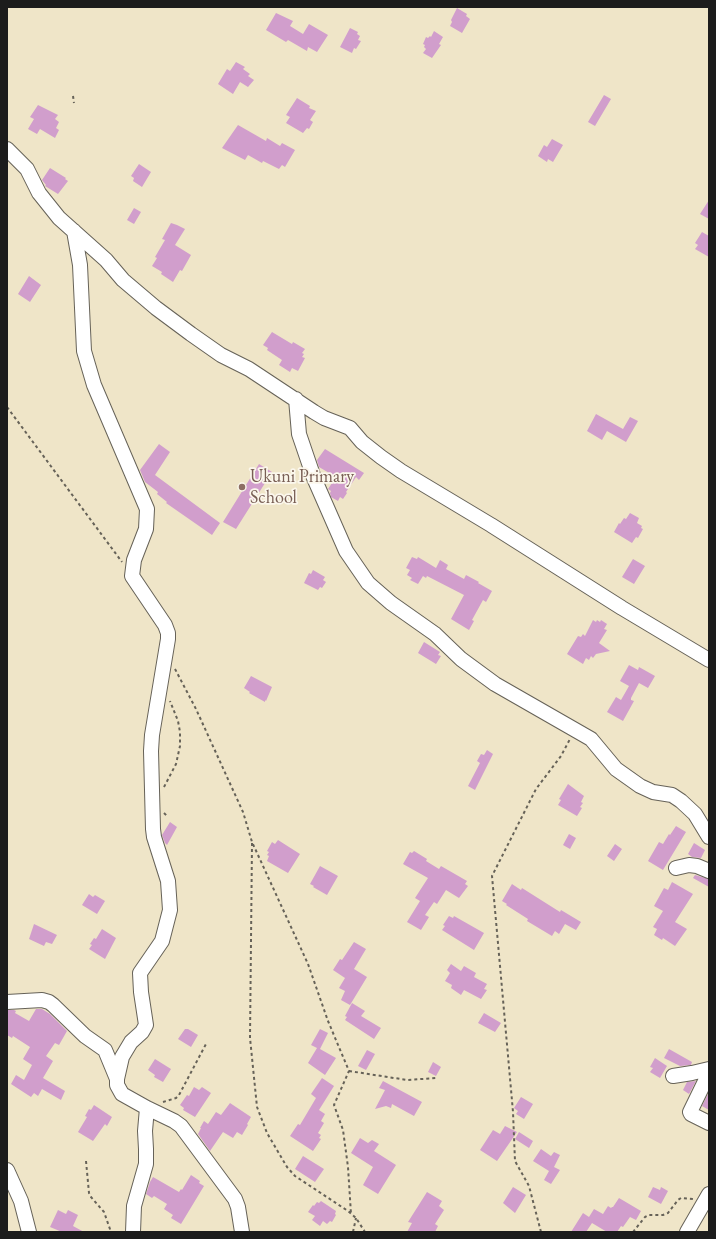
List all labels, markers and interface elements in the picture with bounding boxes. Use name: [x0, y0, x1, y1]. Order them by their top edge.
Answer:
place label: Ukuni Primary School: [250, 466, 354, 508]
marker: Ukuni Primary School: [237, 482, 247, 492]

